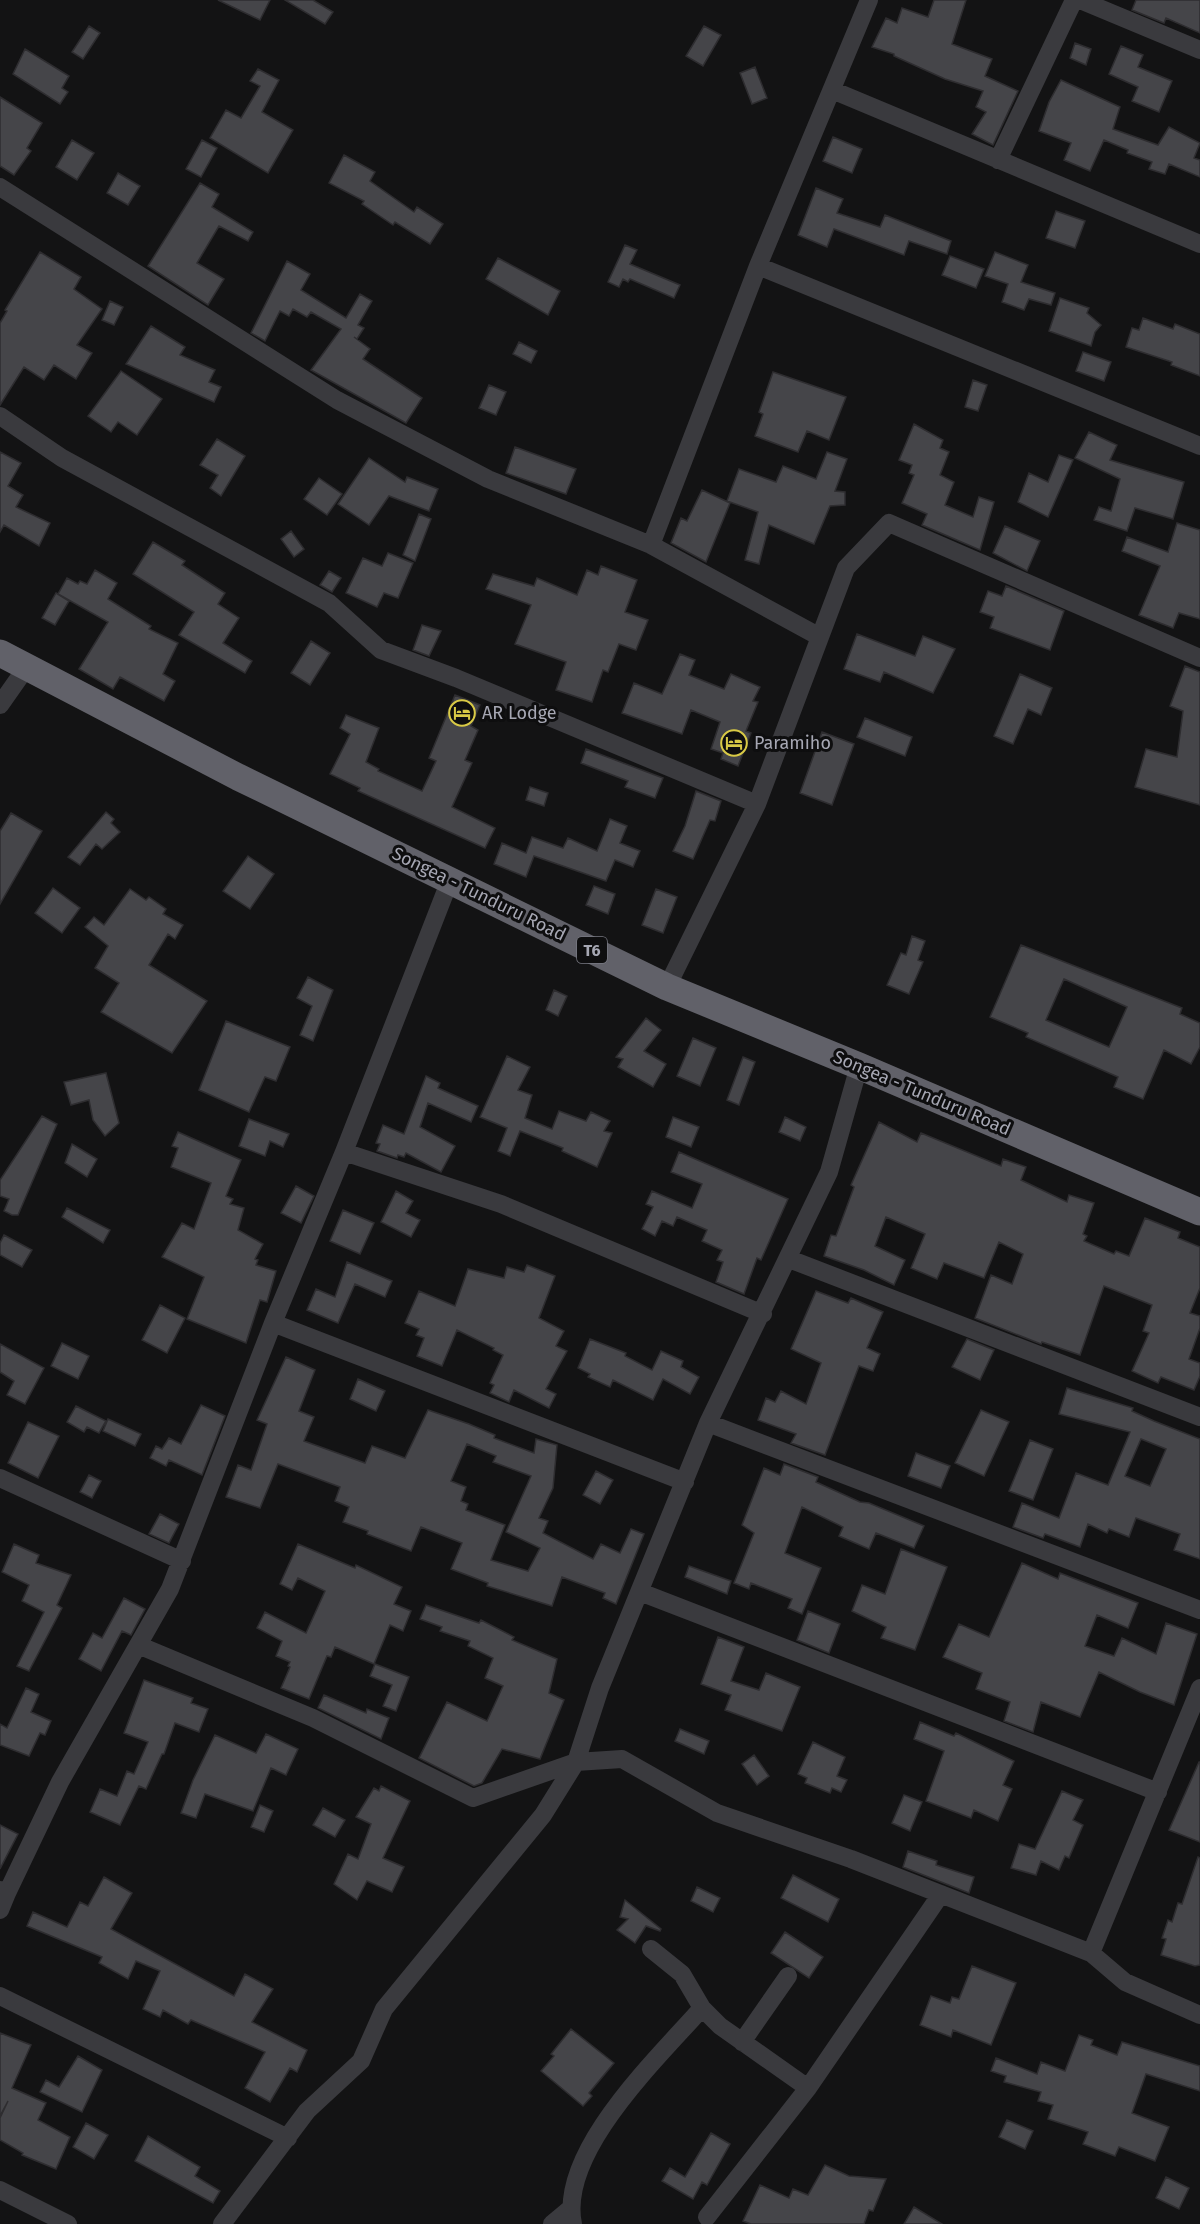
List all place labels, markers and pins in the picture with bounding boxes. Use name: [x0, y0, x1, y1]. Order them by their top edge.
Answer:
hotel icon: AR Lodge: [447, 698, 477, 728]
place label: AR Lodge: [482, 702, 557, 724]
hotel icon: Paramiho: [719, 728, 749, 758]
place label: Paramiho: [754, 732, 831, 754]

